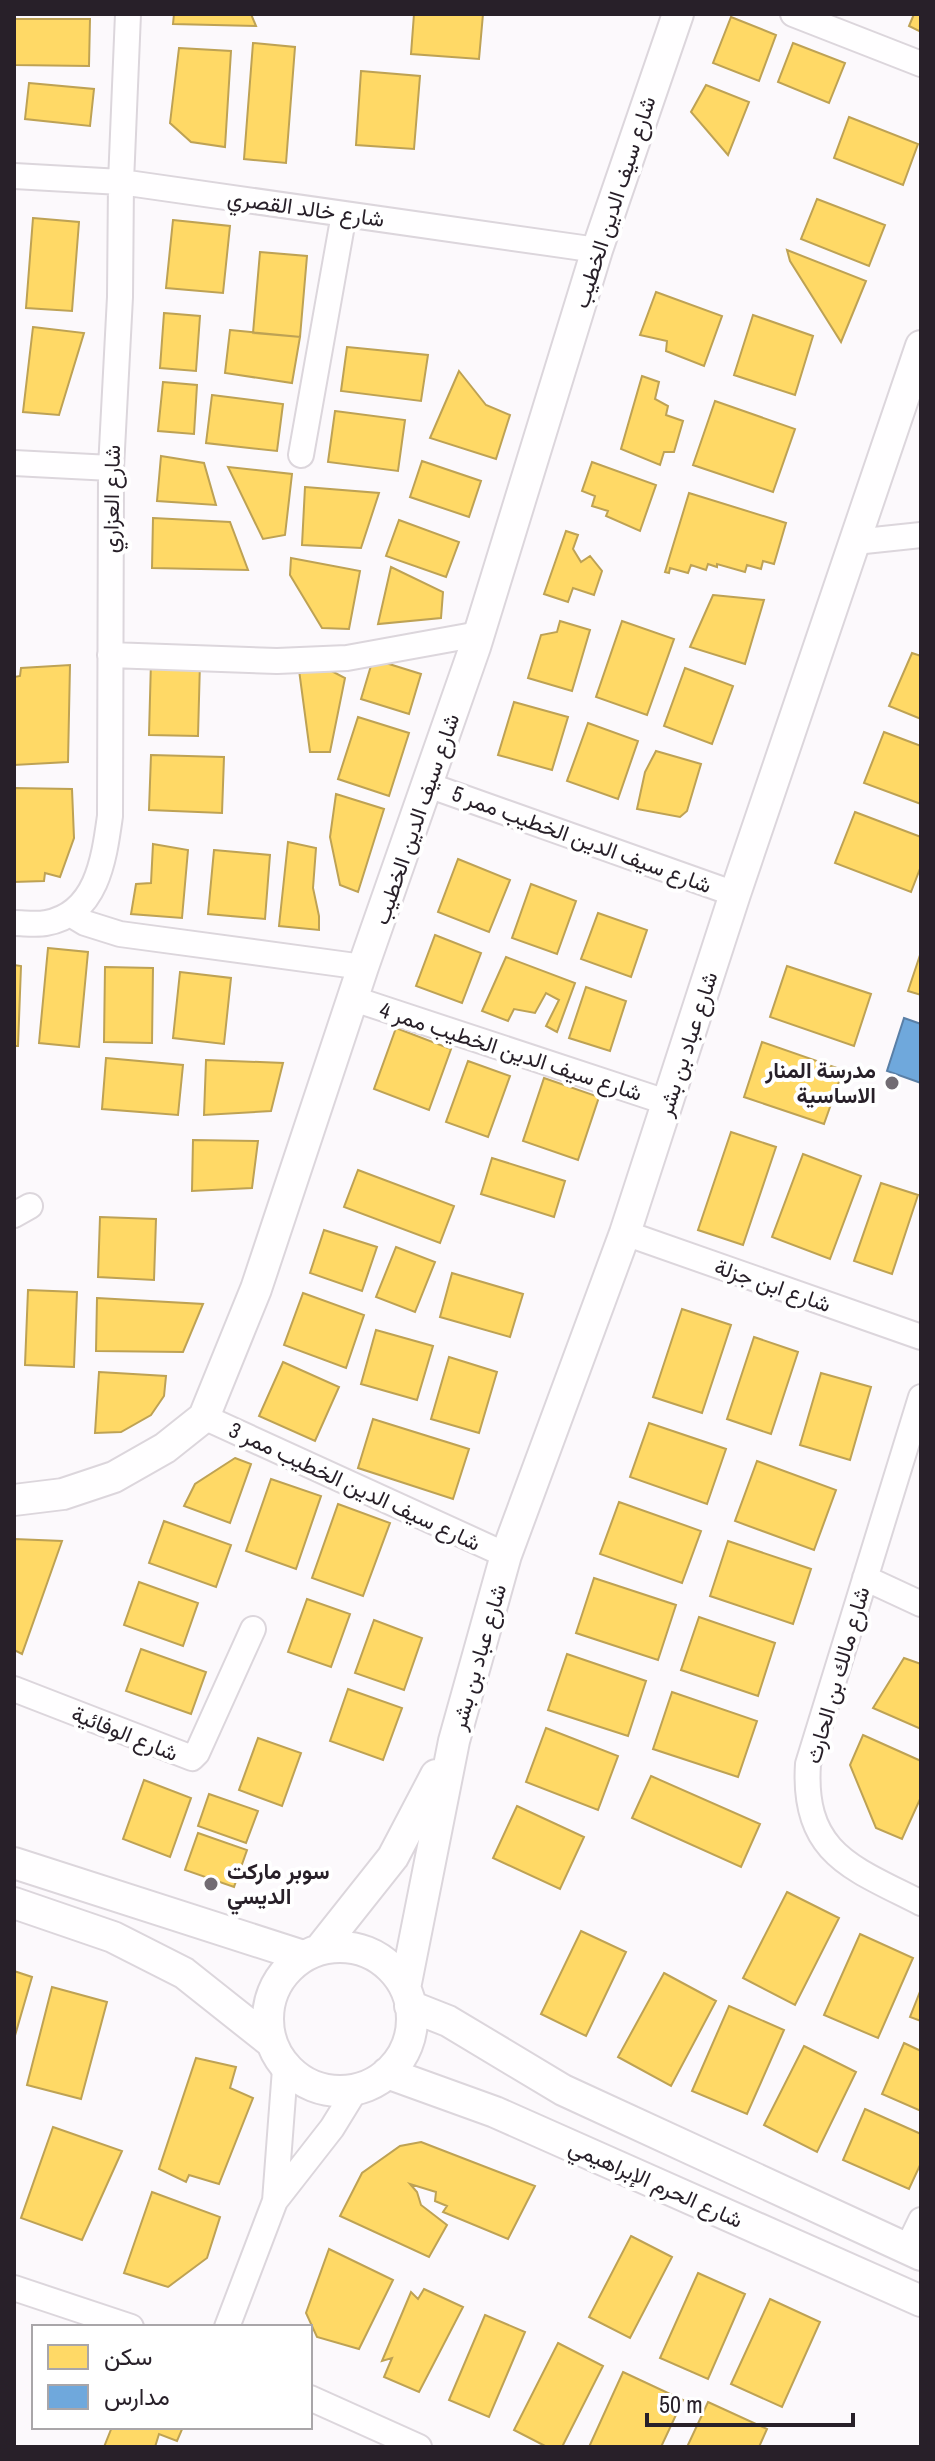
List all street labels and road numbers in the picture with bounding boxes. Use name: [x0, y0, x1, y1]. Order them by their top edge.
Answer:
street label: شارع سيف الدين الخطيب: [566, 92, 662, 312]
street label: شارع خالد القصري: [225, 182, 386, 238]
street label: شارع العزاري: [95, 445, 131, 554]
street label: شارع سيف الدين الخطيب: [366, 709, 466, 929]
street label: شارع سيف الدين الخطيب ممر 5: [448, 778, 716, 900]
street label: شارع عباد بن بشر: [649, 968, 725, 1121]
street label: شارع سيف الدين الخطيب ممر 4: [376, 994, 646, 1108]
street label: شارع ابن جزلة: [711, 1251, 835, 1319]
street label: شارع سيف الدين الخطيب ممر 3: [224, 1414, 486, 1558]
street label: شارع عباد بن بشر: [443, 1580, 513, 1734]
street label: شارع مالك بن الحارث: [797, 1583, 877, 1767]
street label: شارع الوفائية: [67, 1698, 183, 1768]
street label: شارع الحرم الإبراهيمي: [563, 2131, 748, 2238]

